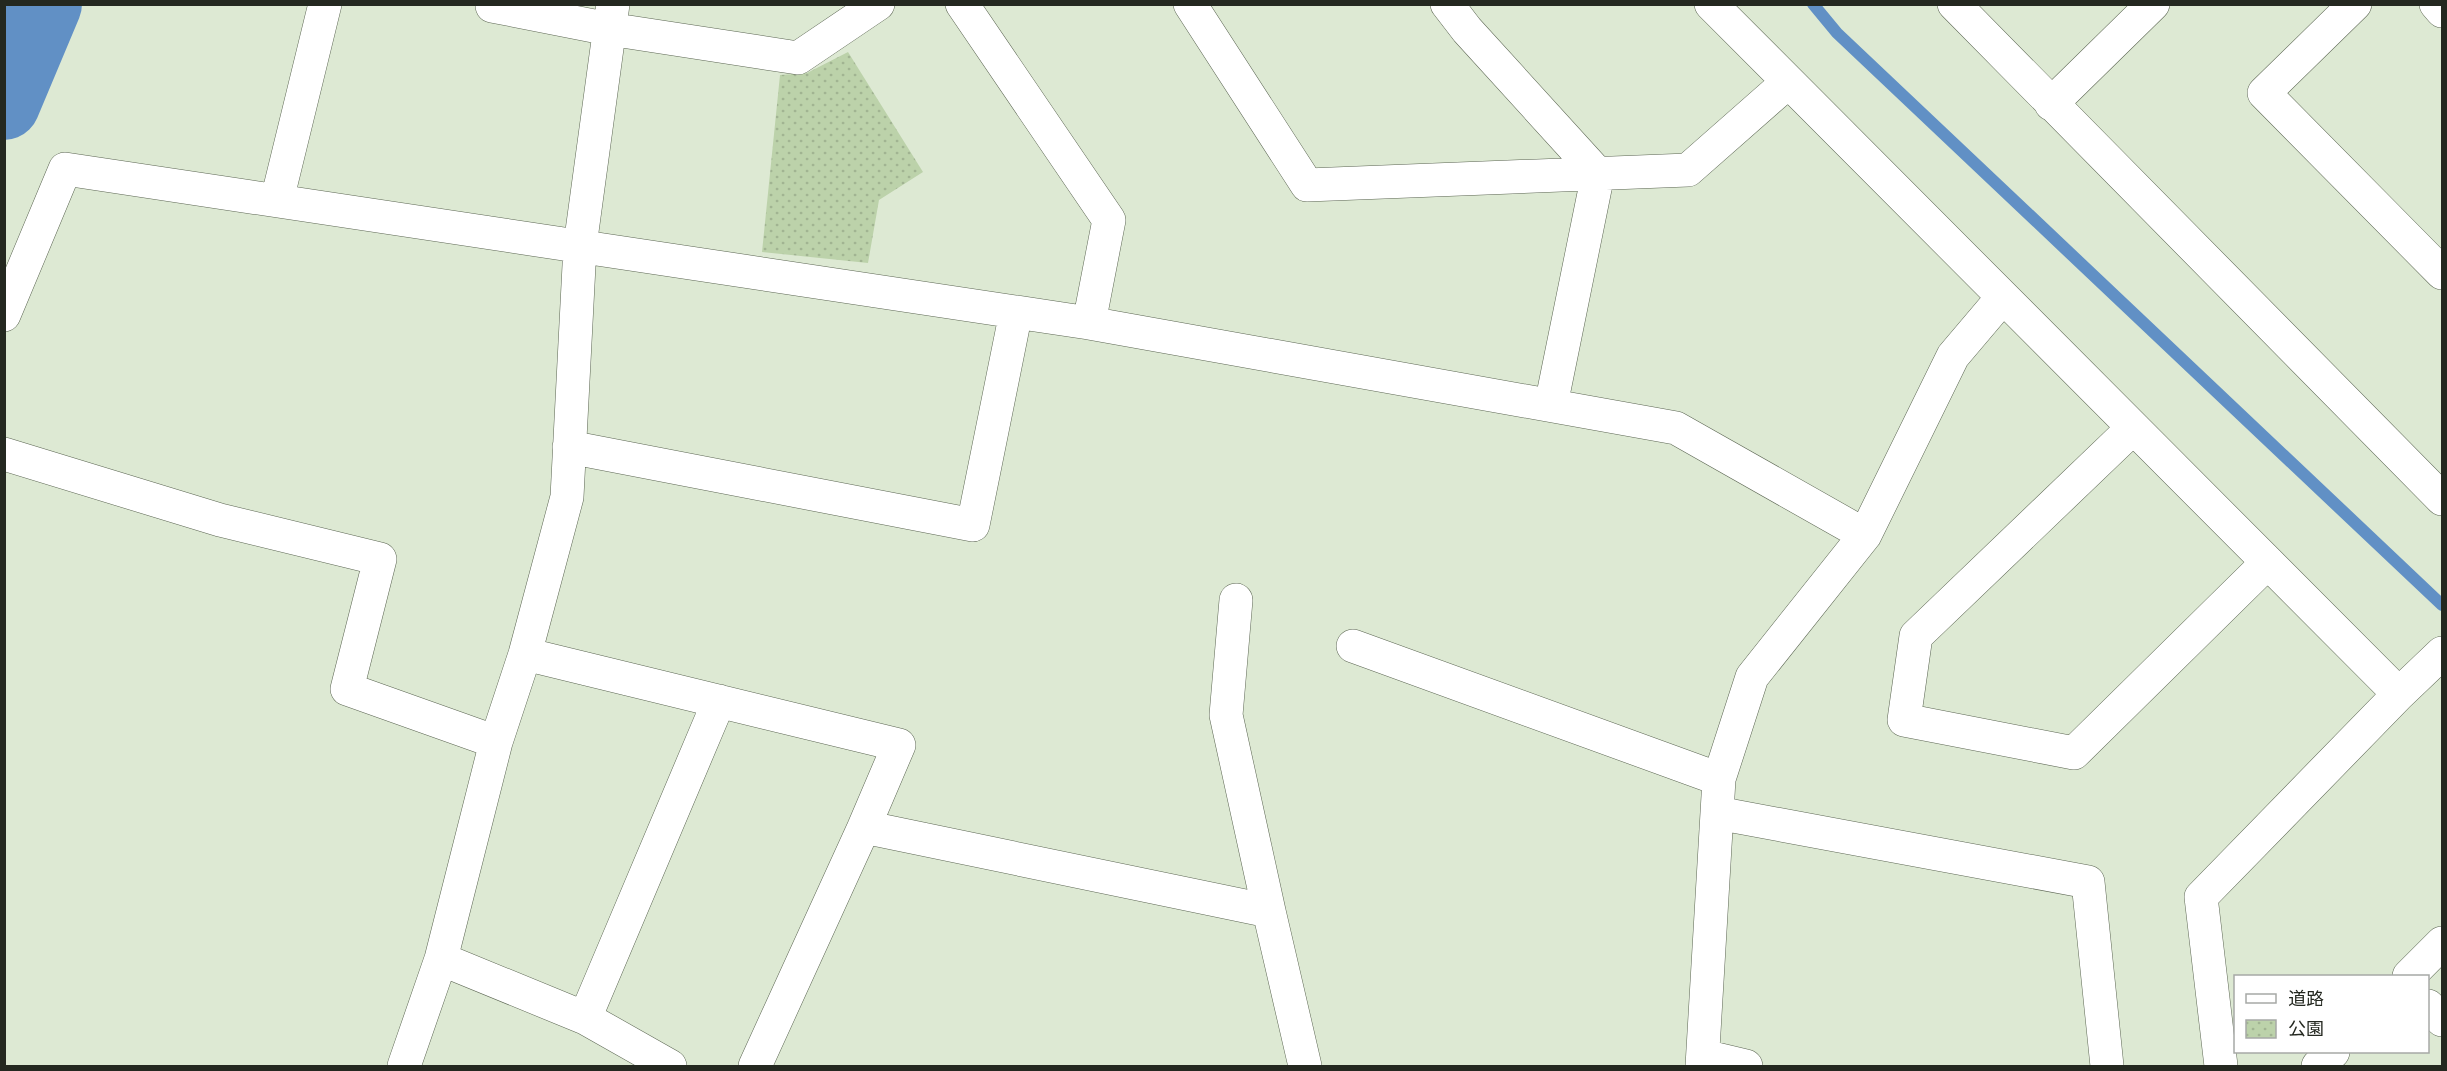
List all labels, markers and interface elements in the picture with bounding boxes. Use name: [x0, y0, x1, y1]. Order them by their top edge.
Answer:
legend: [2234, 975, 2429, 1053]
text: 道路: [2288, 988, 2324, 1009]
text: 公園: [2288, 1018, 2324, 1039]

